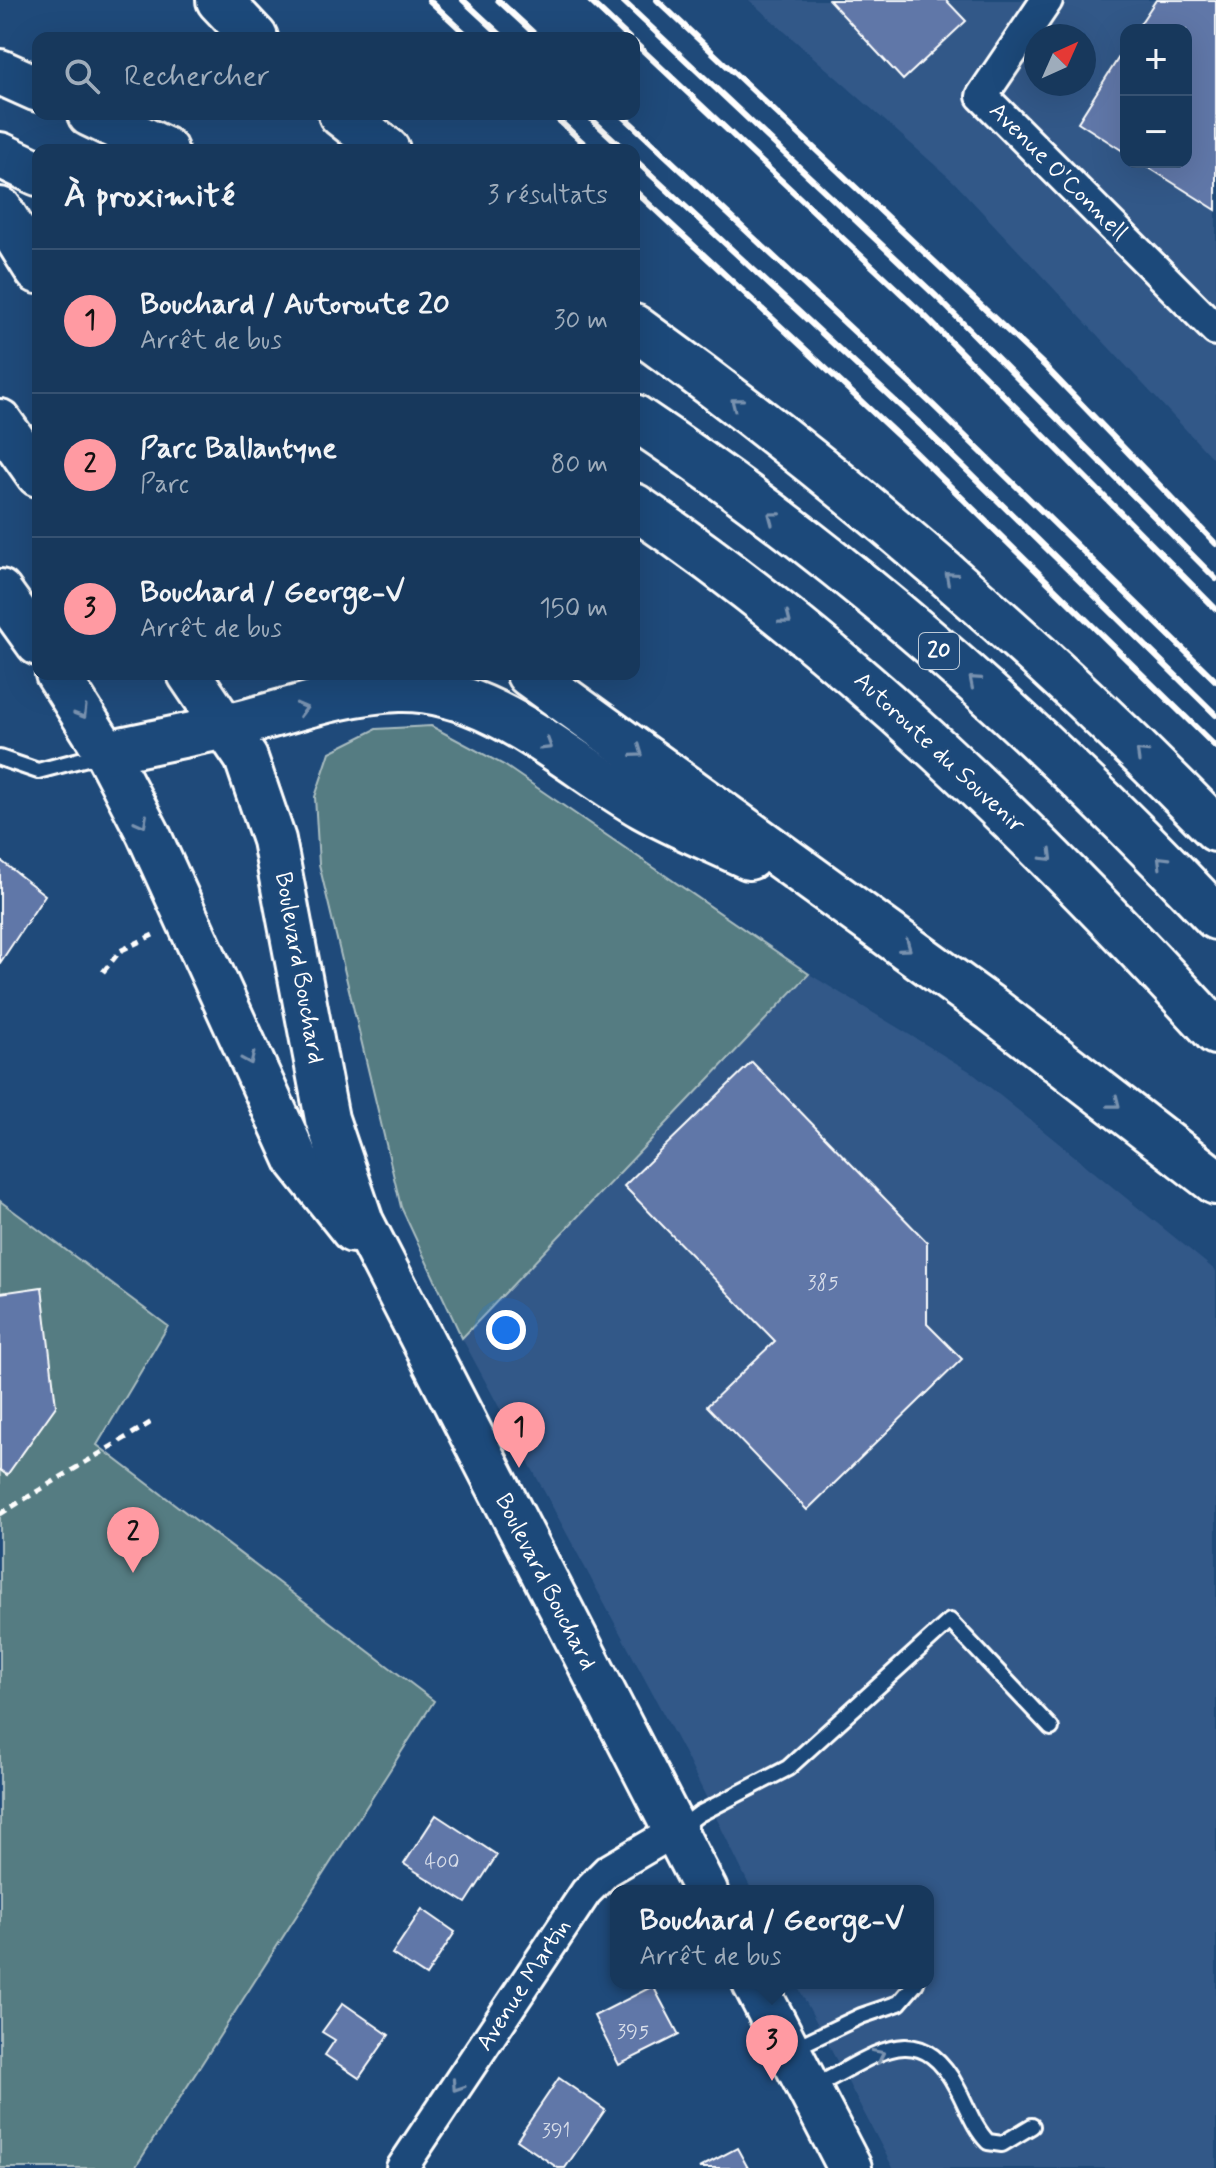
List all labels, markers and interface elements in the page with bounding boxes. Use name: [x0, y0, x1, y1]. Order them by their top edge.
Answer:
north arrow: [1024, 24, 1096, 96]
map controls: [1120, 24, 1192, 168]
button: +: [1120, 24, 1192, 96]
search box: [32, 32, 640, 120]
icon: search: [60, 54, 104, 98]
text: Rechercher: [124, 57, 270, 96]
street label: Avenue O'Connell: [982, 96, 1134, 248]
button: −: [1120, 96, 1192, 168]
text: À proximité: [64, 174, 235, 219]
text: 3 résultats: [487, 179, 608, 213]
text: Bouchard / Autoroute 20: [140, 285, 450, 324]
text: 1: [84, 304, 96, 338]
text: 30 m: [554, 304, 608, 338]
text: Arrêt de bus: [140, 324, 282, 358]
one-way arrow: [730, 398, 745, 412]
text: Parc Ballantyne: [140, 429, 337, 468]
text: 2: [84, 448, 96, 482]
text: 80 m: [551, 448, 608, 482]
text: Parc: [140, 468, 189, 502]
one-way arrow: [767, 512, 781, 526]
text: Bouchard / George-V: [140, 573, 405, 612]
one-way arrow: [945, 573, 960, 587]
text: 3: [84, 592, 96, 626]
text: 150 m: [539, 592, 608, 626]
one-way arrow: [777, 610, 792, 624]
text: Arrêt de bus: [140, 612, 282, 646]
road number: 20: [919, 633, 959, 669]
street label: Autoroute du Souvenir: [847, 666, 1032, 841]
one-way arrow: [968, 676, 983, 691]
one-way arrow: [294, 701, 308, 718]
one-way arrow: [72, 704, 87, 719]
one-way arrow: [538, 735, 553, 751]
one-way arrow: [629, 742, 643, 757]
one-way arrow: [1136, 749, 1150, 763]
one-way arrow: [132, 813, 147, 828]
one-way arrow: [1039, 847, 1053, 861]
one-way arrow: [1157, 856, 1171, 870]
street label: Boulevard Bouchard: [267, 870, 331, 1066]
one-way arrow: [898, 938, 912, 952]
one-way arrow: [239, 1050, 255, 1065]
one-way arrow: [1106, 1093, 1121, 1107]
house number: 385: [807, 1270, 839, 1297]
your location: [486, 1310, 526, 1350]
pin: 1: [493, 1402, 545, 1468]
street label: Boulevard Bouchard: [487, 1489, 603, 1675]
pin: 2: [107, 1507, 159, 1573]
house number: 400: [424, 1849, 460, 1876]
popup: [610, 1885, 934, 1989]
text: Bouchard / George-V: [640, 1901, 904, 1940]
street label: Avenue Martin: [470, 1913, 578, 2057]
text: Arrêt de bus: [640, 1940, 782, 1974]
pin: 3: [746, 2015, 798, 2081]
house number: 395: [617, 2019, 649, 2046]
one-way arrow: [871, 2049, 886, 2065]
one-way arrow: [452, 2077, 467, 2092]
house number: 391: [542, 2118, 570, 2145]

